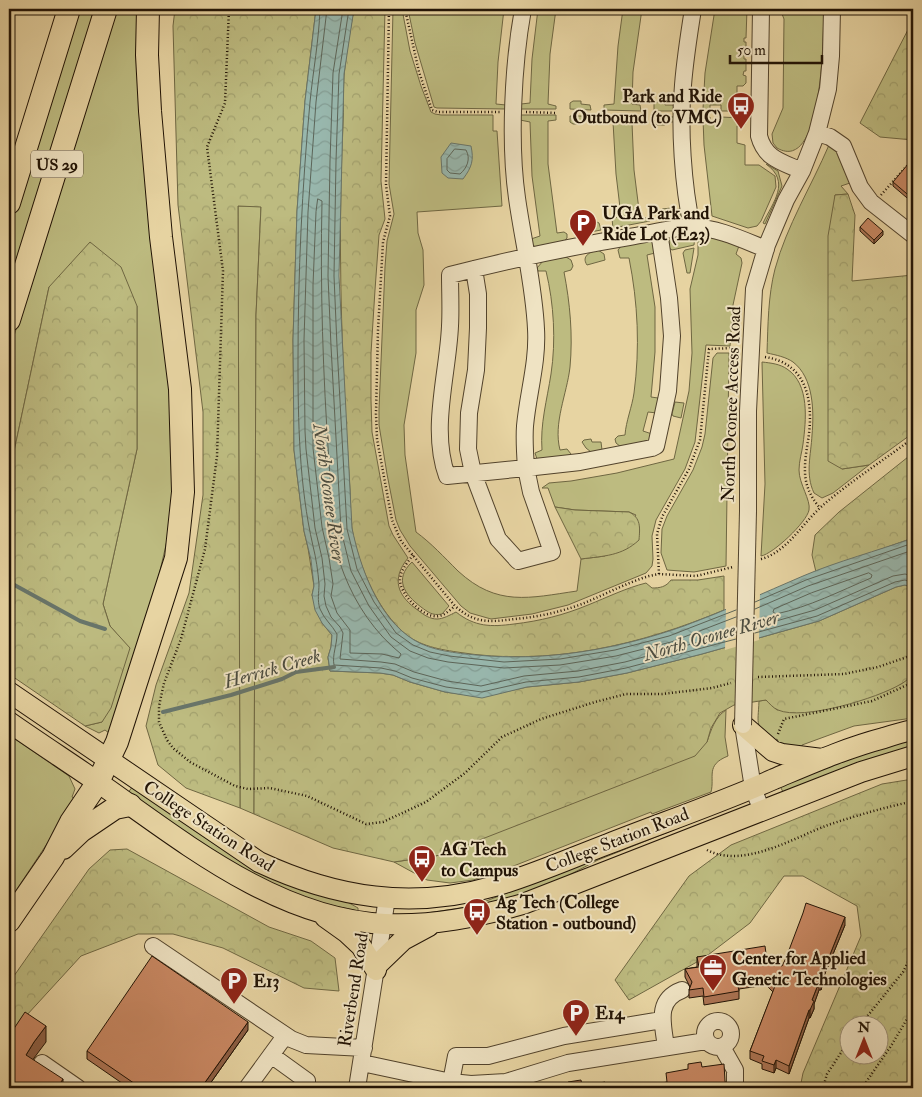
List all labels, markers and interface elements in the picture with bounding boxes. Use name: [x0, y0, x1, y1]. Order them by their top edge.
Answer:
scale bar: [730, 32, 822, 64]
text: 50 m: [737, 41, 766, 60]
place label: Park and Ride Outbound (to VMC): [572, 85, 722, 129]
bus stop icon: Park and Ride Outbound (to VMC): [726, 91, 756, 130]
road number: US 29: [31, 150, 83, 178]
place label: UGA Park and Ride Lot (E23): [602, 202, 710, 246]
parking icon: UGA Park and Ride Lot (E23): [568, 208, 598, 247]
street label: North Oconee Access Road: [717, 306, 746, 502]
water label: North Oconee River: [307, 421, 351, 565]
water label: North Oconee River: [640, 605, 783, 667]
water label: Herrick Creek: [220, 644, 324, 694]
street label: College Station Road: [139, 775, 279, 877]
street label: College Station Road: [542, 802, 692, 878]
place label: AG Tech to Campus: [440, 838, 518, 882]
bus stop icon: AG Tech to Campus: [407, 844, 437, 883]
place label: Ag Tech (College Station - outbound): [495, 891, 637, 935]
bus stop icon: Ag Tech (College Station - outbound): [462, 897, 492, 936]
street label: Riverbend Road: [333, 931, 374, 1049]
place label: Center for Applied Genetic Technologies: [732, 947, 887, 991]
office icon: Center for Applied Genetic Technologies: [698, 953, 728, 992]
parking icon: E13: [219, 966, 249, 1005]
place label: E13: [253, 970, 279, 993]
parking icon: E14: [561, 998, 591, 1037]
place label: E14: [595, 1002, 625, 1025]
north arrow: [840, 1014, 890, 1064]
text: N: [857, 1019, 871, 1036]

